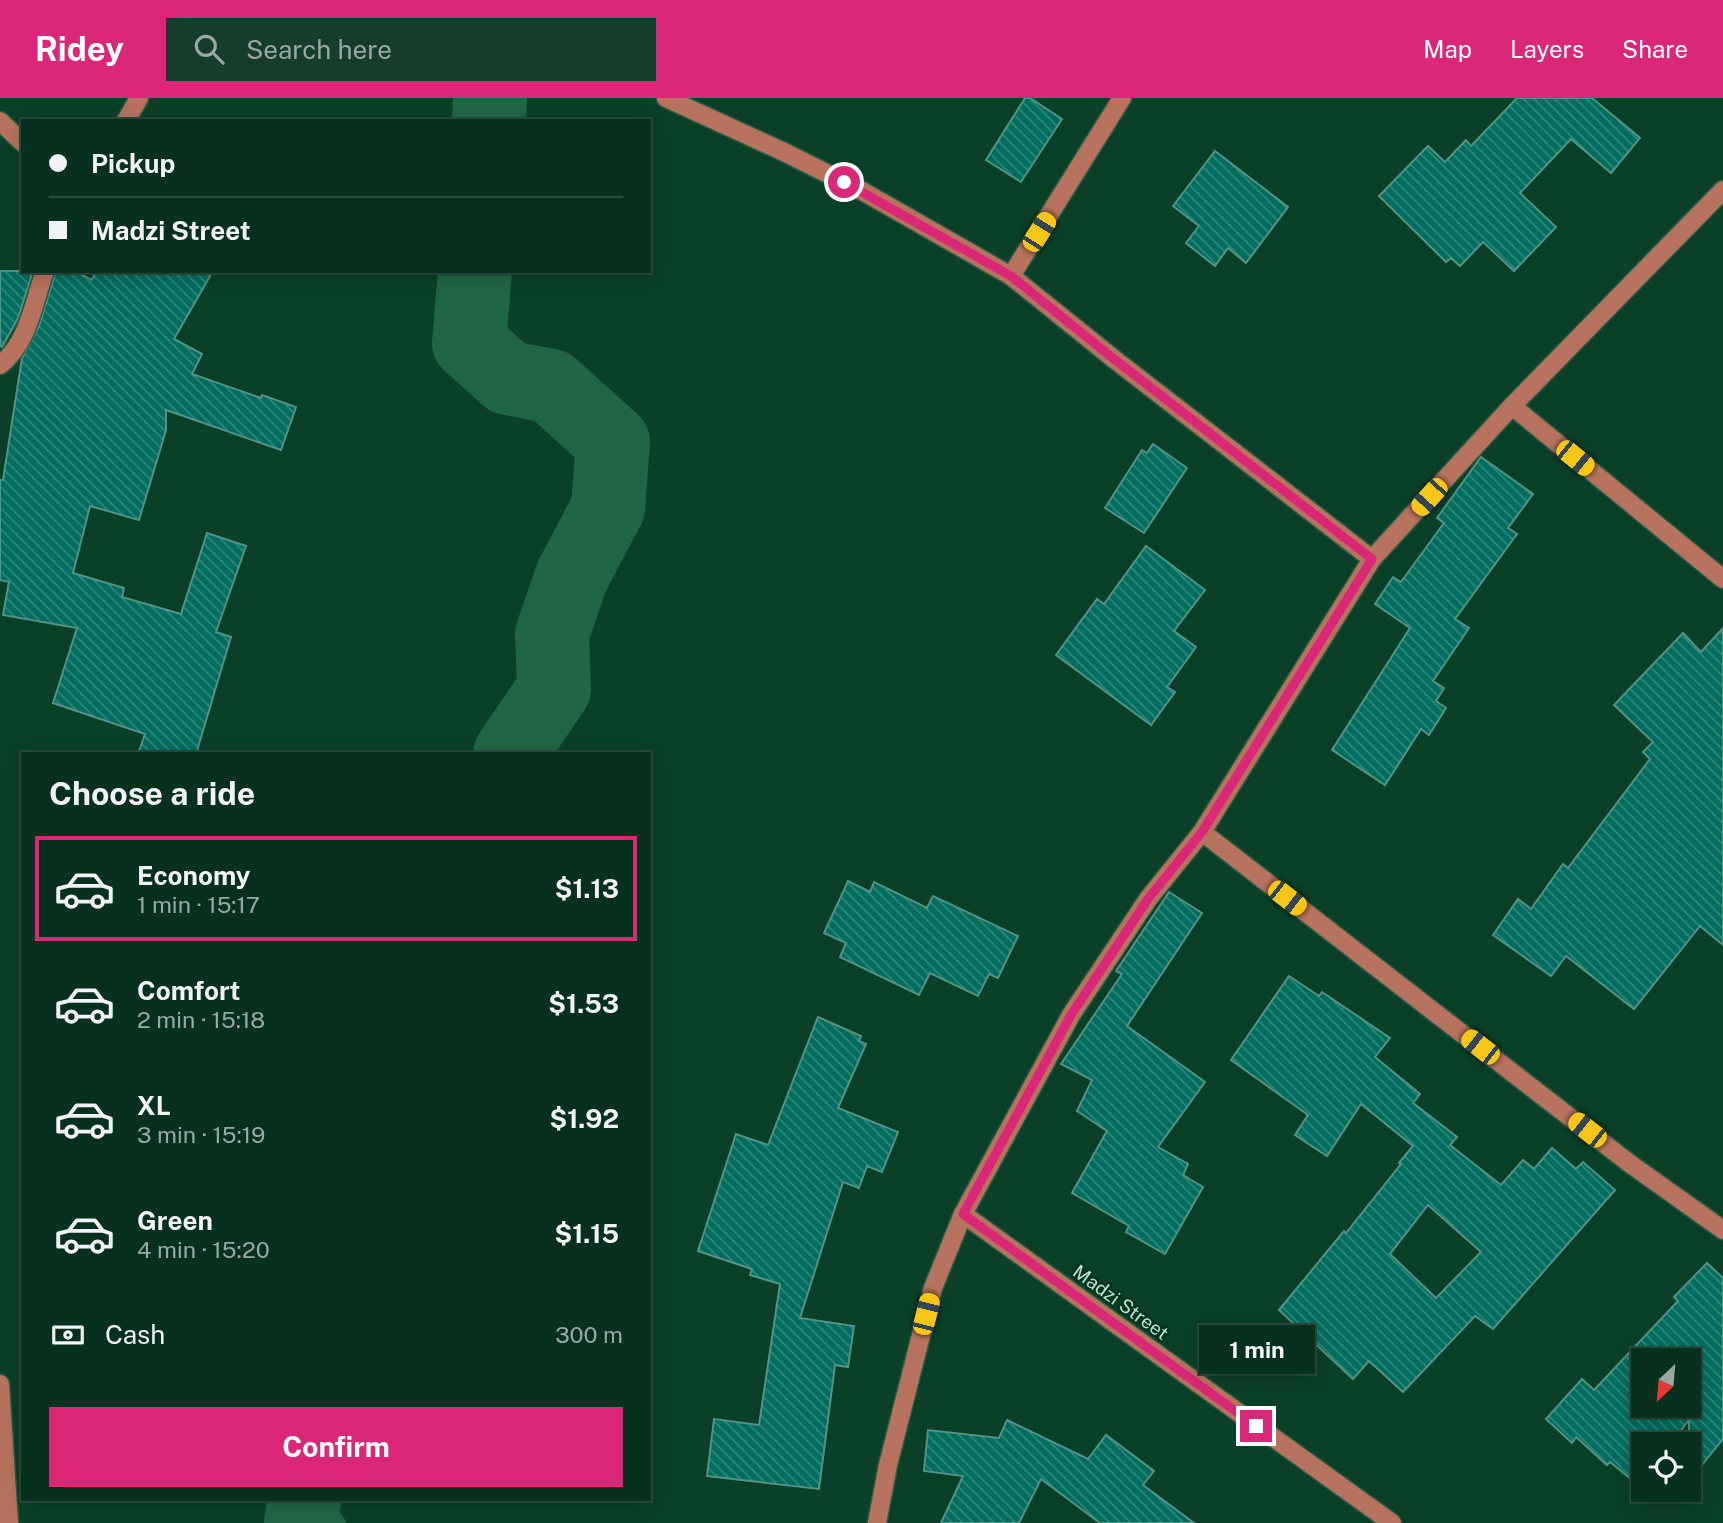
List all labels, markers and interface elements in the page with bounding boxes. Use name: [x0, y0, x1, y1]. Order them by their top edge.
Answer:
search box: [166, 18, 656, 81]
text: Ridey: [35, 30, 124, 68]
icon: search: [190, 30, 228, 68]
text: Search here: [246, 34, 392, 65]
text: Map: [1423, 35, 1472, 63]
text: Layers: [1510, 35, 1584, 63]
text: Share: [1622, 35, 1688, 63]
text: Pickup: [91, 148, 175, 179]
route start: [828, 166, 860, 198]
car: [1019, 209, 1060, 255]
text: Madzi Street: [91, 215, 251, 246]
car: [1553, 437, 1598, 479]
car: [1408, 474, 1451, 520]
text: Choose a ride: [49, 775, 255, 812]
icon: car: [53, 857, 116, 920]
text: Economy: [137, 860, 250, 891]
text: $1.13: [555, 873, 619, 904]
car: [1264, 877, 1311, 919]
text: 1 min · 15:17: [137, 891, 260, 918]
icon: car: [53, 972, 116, 1035]
text: Comfort: [137, 975, 240, 1006]
text: $1.53: [548, 988, 619, 1019]
text: 2 min · 15:18: [137, 1006, 265, 1033]
car: [1457, 1026, 1504, 1068]
icon: car: [53, 1087, 116, 1150]
text: XL: [137, 1090, 171, 1121]
text: $1.92: [550, 1103, 619, 1134]
car: [1564, 1109, 1611, 1151]
text: 3 min · 15:19: [137, 1121, 265, 1148]
icon: car: [53, 1202, 116, 1265]
text: Green: [137, 1205, 213, 1236]
text: $1.15: [554, 1218, 619, 1249]
text: 4 min · 15:20: [137, 1236, 270, 1263]
street label: Madzi Street: [1069, 1260, 1173, 1344]
car: [911, 1291, 942, 1337]
icon: cash: [49, 1316, 87, 1354]
text: Cash: [105, 1319, 165, 1350]
text: 300 m: [555, 1321, 623, 1348]
callout: 1 min: [1198, 1324, 1314, 1374]
text: 1 min: [1229, 1336, 1285, 1363]
north arrow: [1631, 1348, 1701, 1418]
map controls: [1631, 1348, 1701, 1502]
button: Confirm: [49, 1407, 623, 1487]
route end: [1240, 1410, 1272, 1442]
button: locate: [1631, 1432, 1701, 1502]

